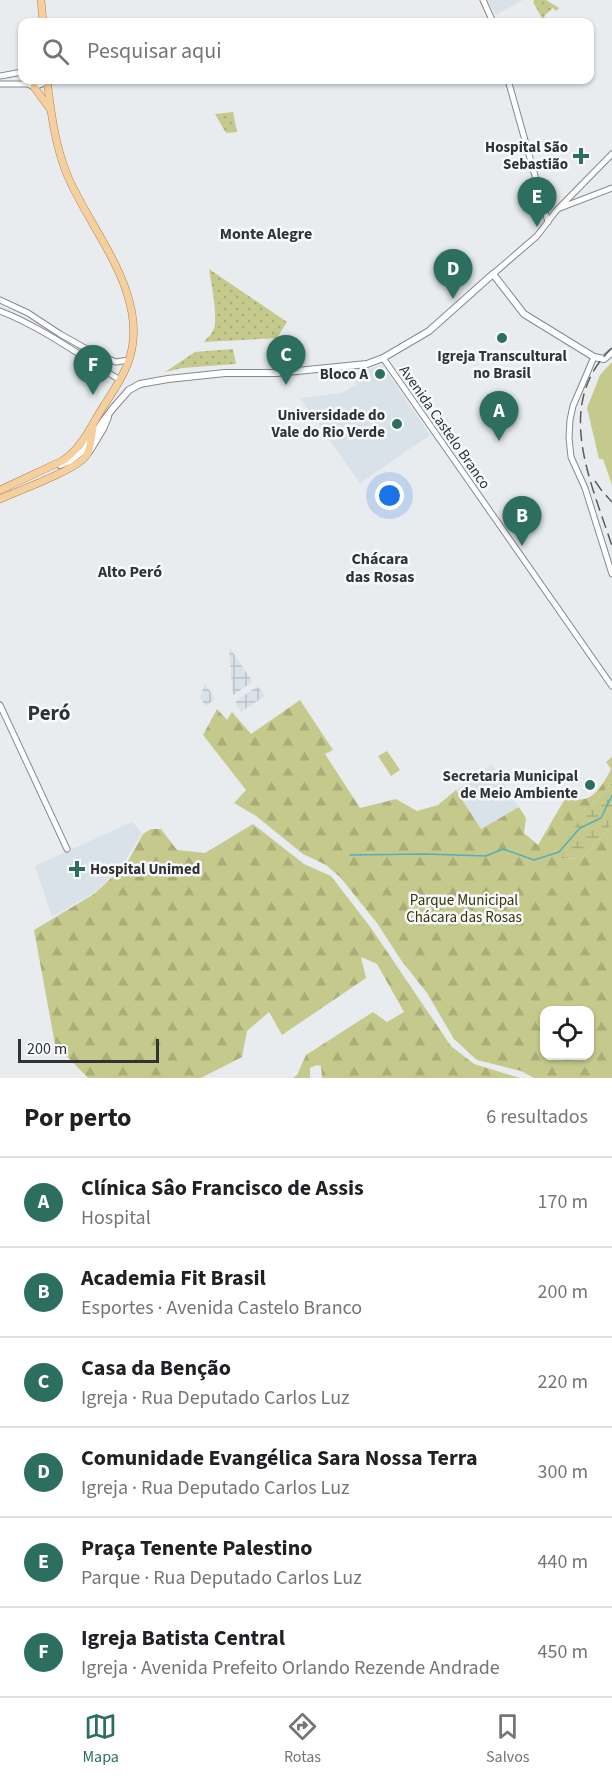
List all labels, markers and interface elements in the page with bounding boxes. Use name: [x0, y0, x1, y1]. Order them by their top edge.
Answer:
search box: [18, 18, 594, 84]
icon: search: [39, 35, 72, 68]
text: Pesquisar aqui: [87, 35, 222, 67]
place label: Hospital São Sebastião: [485, 137, 568, 175]
marker: Hospital São Sebastião: [572, 147, 590, 165]
pin: E: [518, 178, 556, 227]
district label: Monte Alegre: [220, 223, 312, 245]
pin: D: [434, 250, 472, 299]
marker: Igreja Transcultural no Brasil: [495, 331, 509, 345]
pin: C: [266, 336, 306, 385]
pin: F: [74, 346, 112, 395]
place label: Igreja Transcultural no Brasil: [437, 346, 567, 384]
street label: Avenida Castelo Branco: [394, 361, 495, 493]
place label: Bloco A: [320, 364, 368, 385]
marker: Bloco A: [373, 367, 387, 381]
pin: A: [480, 392, 518, 441]
place label: Universidade do Vale do Rio Verde: [271, 405, 385, 443]
marker: Universidade do Vale do Rio Verde: [390, 417, 404, 431]
your location: [375, 481, 404, 510]
pin: B: [502, 496, 542, 546]
district label: Chácara das Rosas: [346, 548, 414, 588]
district label: Alto Peró: [97, 561, 162, 583]
district label: Peró: [28, 698, 70, 728]
place label: Secretaria Municipal de Meio Ambiente: [443, 766, 579, 804]
marker: Secretaria Municipal de Meio Ambiente: [583, 778, 597, 792]
place label: Hospital Unimed: [90, 859, 200, 880]
marker: Hospital Unimed: [68, 860, 86, 878]
park label: Parque Municipal Chácara das Rosas: [406, 890, 522, 928]
map controls: [540, 1006, 594, 1060]
button: locate: [540, 1006, 594, 1060]
scale bar: [18, 1036, 159, 1064]
text: 200 m: [27, 1038, 67, 1060]
text: Por perto: [24, 1099, 132, 1136]
text: 6 resultados: [486, 1103, 588, 1131]
text: Clínica Sâo Francisco de Assis: [81, 1172, 364, 1204]
text: A: [38, 1188, 49, 1216]
text: 170 m: [538, 1188, 588, 1216]
text: Hospital: [81, 1204, 151, 1232]
text: Academia Fit Brasil: [81, 1262, 266, 1294]
text: B: [37, 1278, 50, 1306]
text: 200 m: [538, 1278, 588, 1306]
text: Esportes · Avenida Castelo Branco: [81, 1294, 362, 1322]
text: Casa da Benção: [81, 1352, 231, 1384]
text: C: [38, 1368, 49, 1396]
text: 220 m: [538, 1368, 588, 1396]
text: Igreja · Rua Deputado Carlos Luz: [81, 1384, 350, 1412]
text: Comunidade Evangélica Sara Nossa Terra: [81, 1442, 478, 1474]
text: D: [37, 1458, 50, 1486]
text: 300 m: [538, 1458, 588, 1486]
text: Igreja · Rua Deputado Carlos Luz: [81, 1474, 350, 1502]
text: Praça Tenente Palestino: [81, 1532, 312, 1564]
text: E: [38, 1548, 49, 1576]
text: 440 m: [538, 1548, 588, 1576]
text: Parque · Rua Deputado Carlos Luz: [81, 1564, 362, 1592]
text: Igreja Batista Central: [81, 1622, 285, 1654]
text: F: [38, 1638, 49, 1666]
text: 450 m: [538, 1638, 588, 1666]
text: Igreja · Avenida Prefeito Orlando Rezende Andrade: [81, 1654, 500, 1682]
tab: Mapa: [82, 1710, 119, 1768]
tab: Rotas: [284, 1710, 321, 1768]
tab: Salvos: [486, 1710, 529, 1768]

